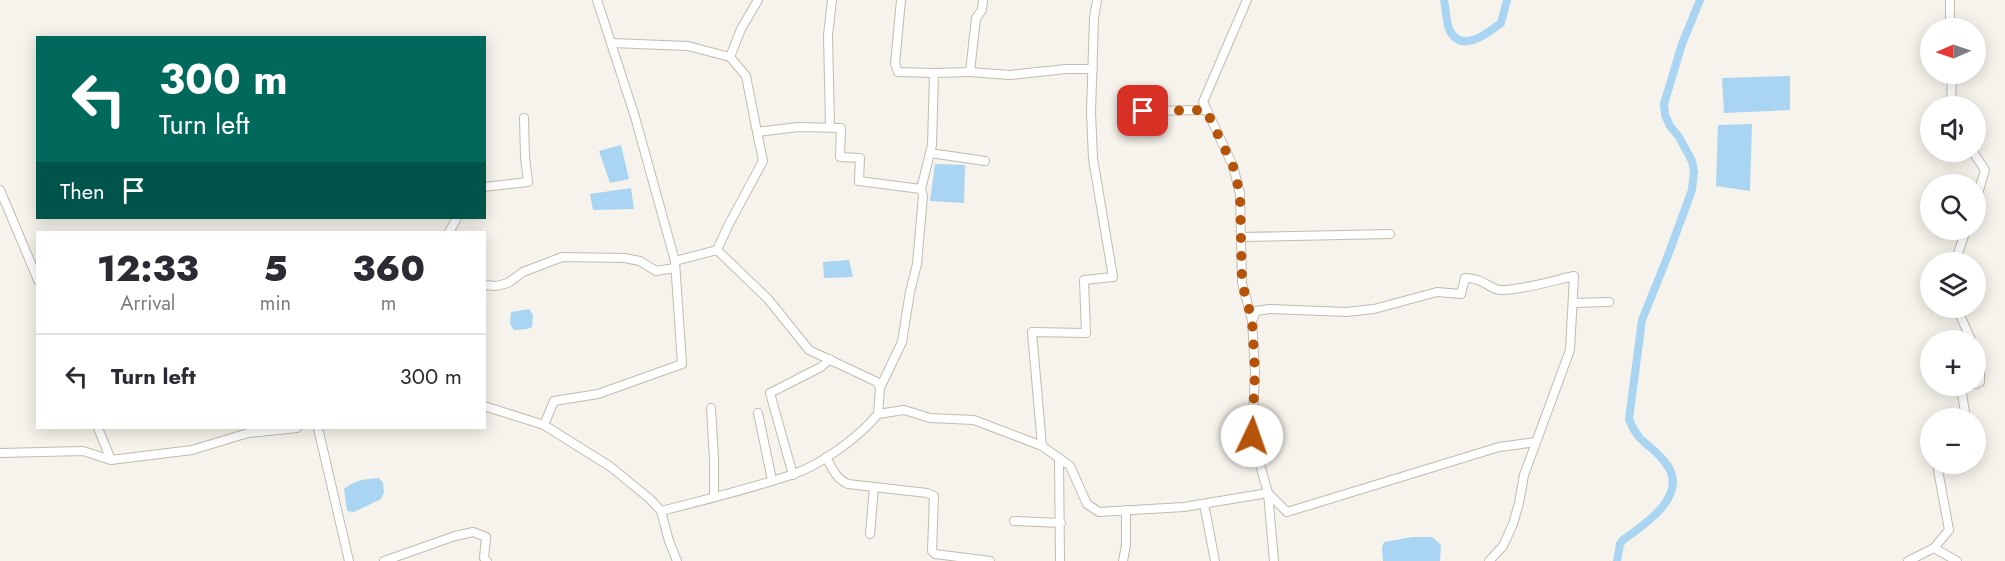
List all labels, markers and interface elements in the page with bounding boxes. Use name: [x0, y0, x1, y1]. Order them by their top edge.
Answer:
north arrow: [1920, 18, 1986, 84]
map controls: [1920, 18, 1986, 474]
text: 300 m: [159, 49, 288, 110]
icon: left: [60, 60, 138, 138]
pin: [1117, 85, 1168, 136]
icon: arrive: [1126, 94, 1159, 127]
button: sound: [1920, 96, 1986, 162]
text: Turn left: [159, 105, 249, 144]
icon: arrive: [117, 174, 150, 207]
button: search: [1920, 174, 1986, 240]
text: Then: [60, 175, 105, 207]
text: 12:33: [97, 242, 199, 294]
text: 5: [263, 242, 288, 294]
text: 360: [352, 242, 425, 294]
button: layers: [1920, 252, 1986, 318]
text: Arrival: [120, 289, 175, 318]
text: min: [260, 289, 291, 318]
text: m: [381, 289, 396, 318]
button: +: [1920, 330, 1986, 396]
icon: left: [60, 360, 93, 393]
text: Turn left: [111, 360, 196, 392]
text: 300 m: [400, 360, 462, 392]
position arrow: [1220, 404, 1284, 468]
button: −: [1920, 408, 1986, 474]

